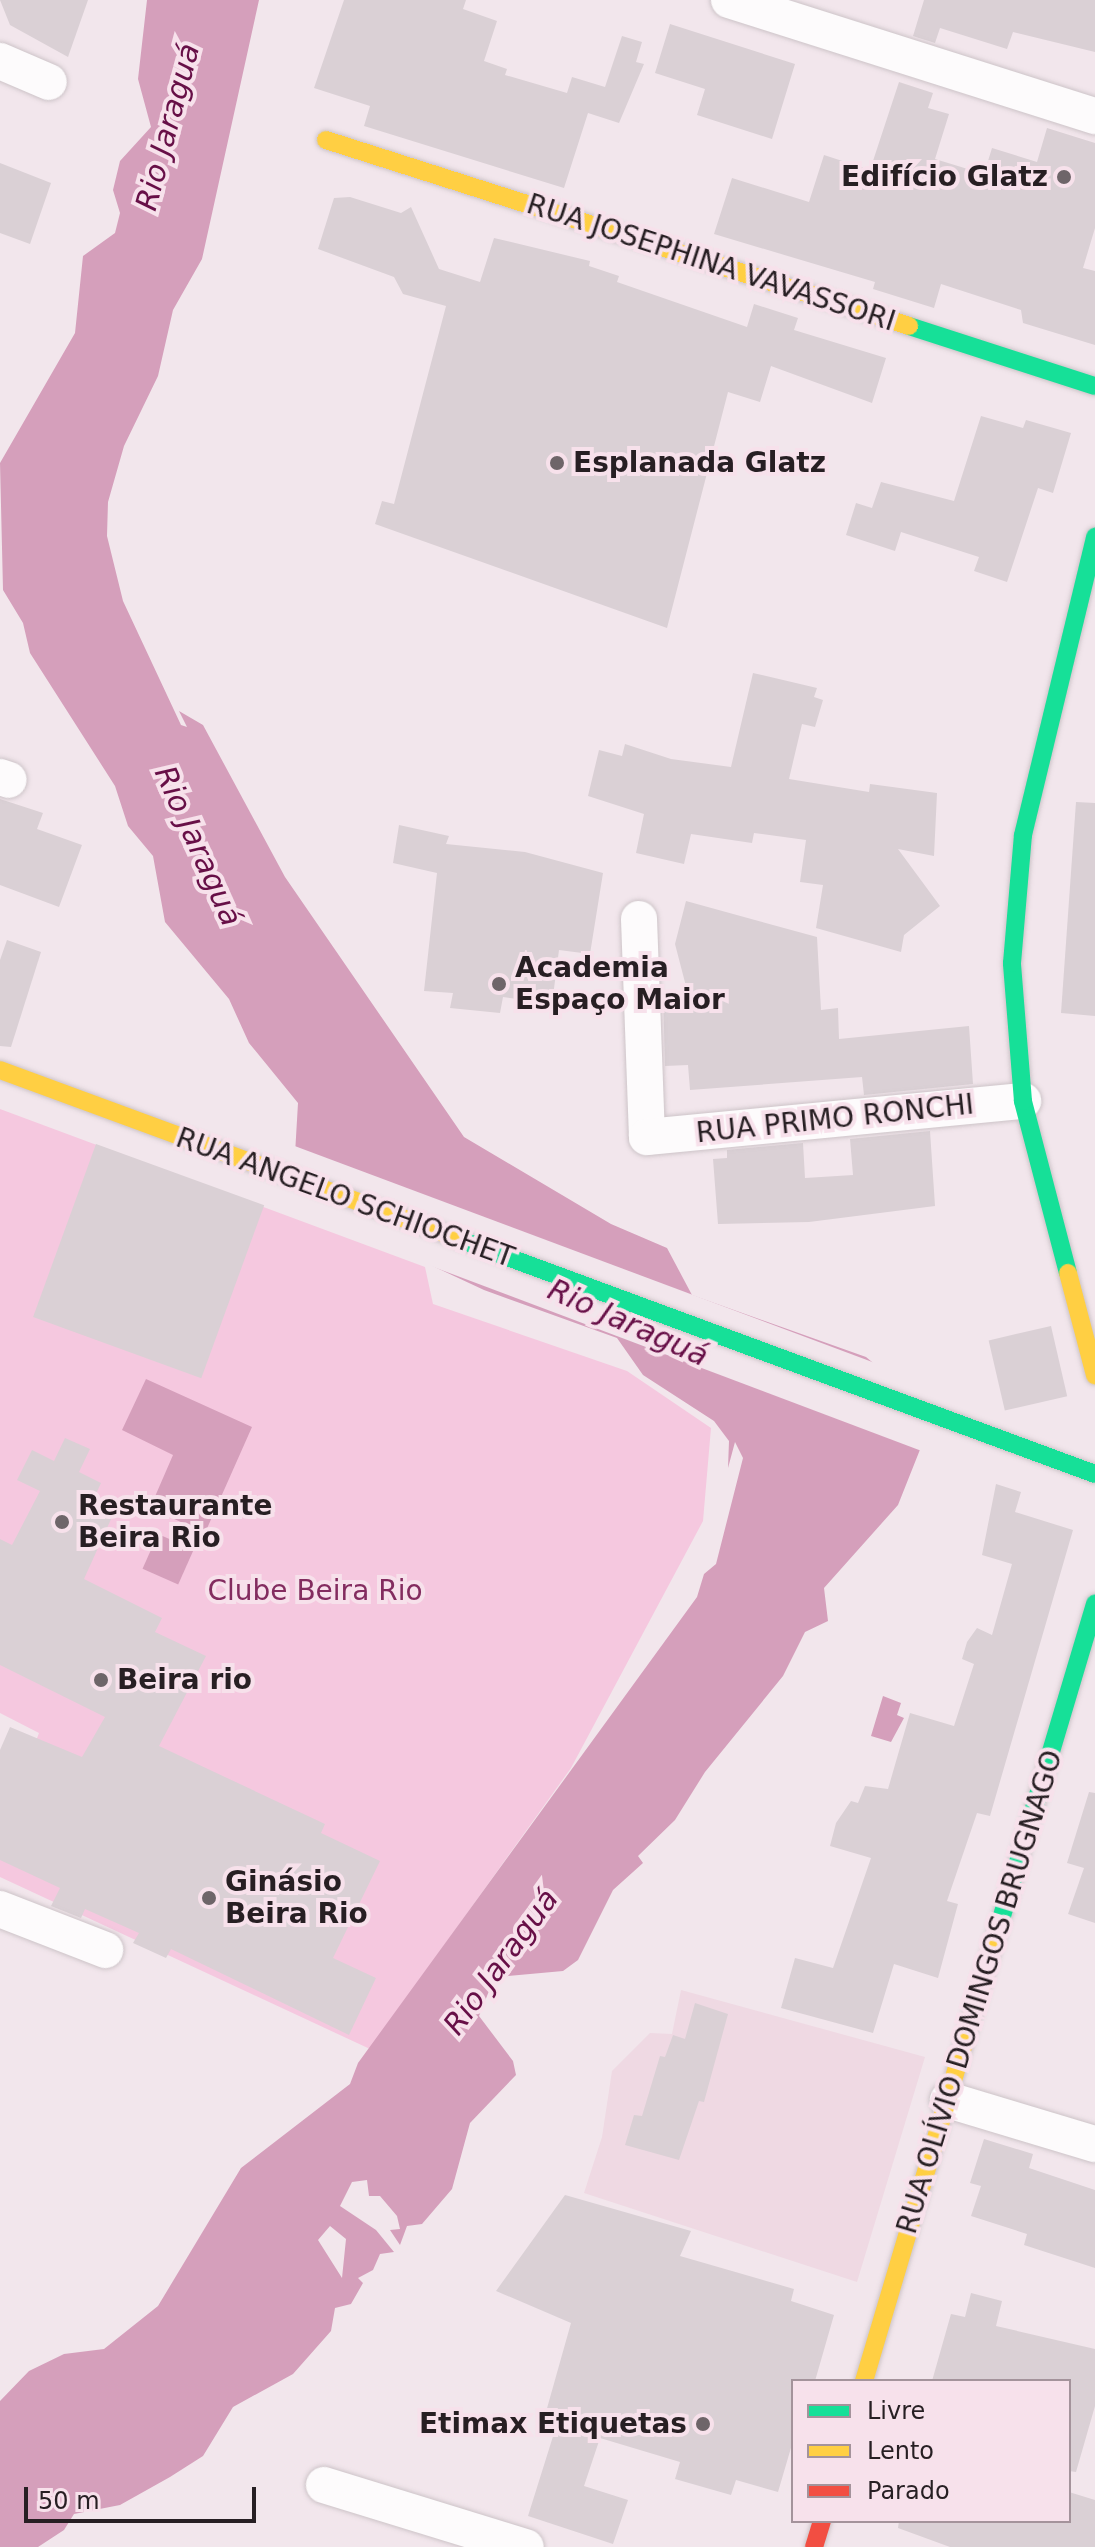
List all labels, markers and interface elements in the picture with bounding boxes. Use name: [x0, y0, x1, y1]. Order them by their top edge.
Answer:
water label: Rio Jaraguá: [128, 40, 208, 214]
place label: Edifício Glatz: [841, 160, 1048, 194]
marker: Edifício Glatz: [1055, 168, 1073, 186]
street label: RUA JOSEPHINA VAVASSORI: [522, 187, 900, 339]
place label: Esplanada Glatz: [573, 446, 826, 480]
marker: Esplanada Glatz: [548, 454, 566, 472]
water label: Rio Jaraguá: [147, 760, 249, 932]
place label: Academia Espaço Maior: [515, 951, 725, 1017]
marker: Academia Espaço Maior: [490, 975, 508, 993]
street label: RUA PRIMO RONCHI: [695, 1088, 975, 1150]
street label: RUA ANGELO SCHIOCHET: [171, 1121, 519, 1275]
water label: Rio Jaraguá: [542, 1272, 714, 1374]
place label: Restaurante Beira Rio: [78, 1489, 272, 1555]
marker: Restaurante Beira Rio: [53, 1513, 71, 1531]
park label: Clube Beira Rio: [207, 1574, 423, 1608]
place label: Beira rio: [117, 1663, 252, 1697]
marker: Beira rio: [92, 1671, 110, 1689]
street label: RUA OLÍVIO DOMINGOS BRUGNAGO: [890, 1746, 1070, 2238]
place label: Ginásio Beira Rio: [225, 1865, 368, 1931]
water label: Rio Jaraguá: [436, 1882, 566, 2042]
marker: Ginásio Beira Rio: [200, 1889, 218, 1907]
legend: [791, 2379, 1071, 2523]
text: Livre: [867, 2397, 925, 2425]
place label: Etimax Etiquetas: [419, 2407, 687, 2441]
marker: Etimax Etiquetas: [694, 2415, 712, 2433]
text: Lento: [867, 2437, 934, 2465]
scale bar: [28, 2471, 260, 2521]
text: Parado: [867, 2477, 950, 2505]
text: 50 m: [38, 2487, 100, 2515]

